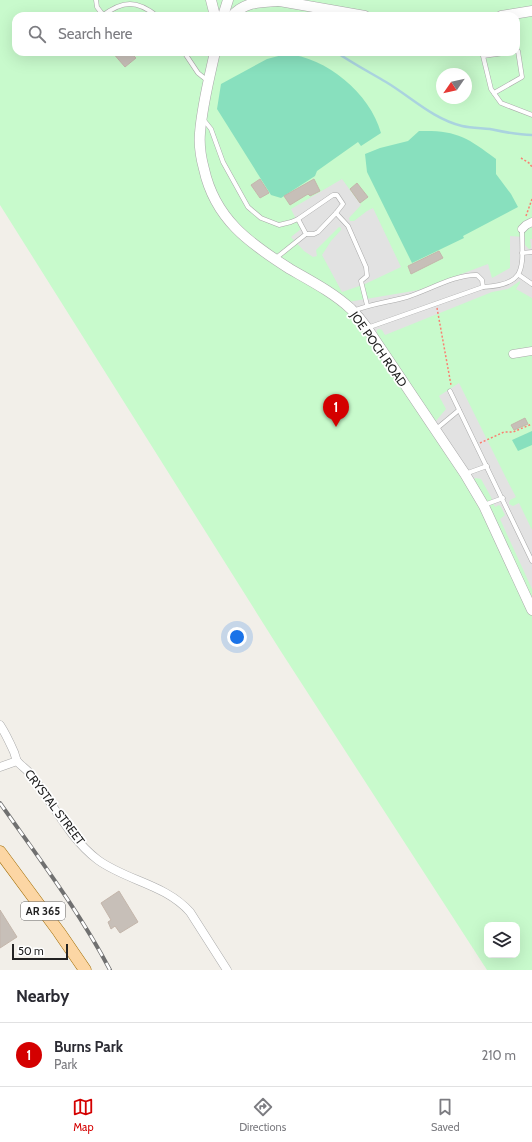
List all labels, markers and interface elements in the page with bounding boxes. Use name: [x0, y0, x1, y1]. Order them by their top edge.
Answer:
search box: [12, 12, 520, 56]
icon: search: [26, 23, 48, 45]
text: Search here: [58, 25, 133, 43]
north arrow: [436, 68, 472, 104]
street label: JOE POCH ROAD: [347, 308, 411, 390]
pin: 1: [323, 394, 349, 427]
your location: [227, 627, 247, 647]
street label: CRYSTAL STREET: [22, 766, 89, 848]
road number: AR 365: [21, 902, 65, 920]
map controls: [484, 922, 520, 958]
button: layers: [484, 922, 520, 958]
scale bar: [12, 942, 68, 961]
text: 50 m: [18, 944, 44, 958]
text: Nearby: [16, 986, 69, 1006]
text: Burns Park: [54, 1038, 123, 1056]
text: 1: [27, 1047, 31, 1063]
text: 210 m: [482, 1047, 516, 1063]
text: Park: [54, 1056, 77, 1072]
tab: Map: [72, 1096, 94, 1134]
tab: Directions: [239, 1096, 286, 1134]
tab: Saved: [431, 1096, 460, 1134]

